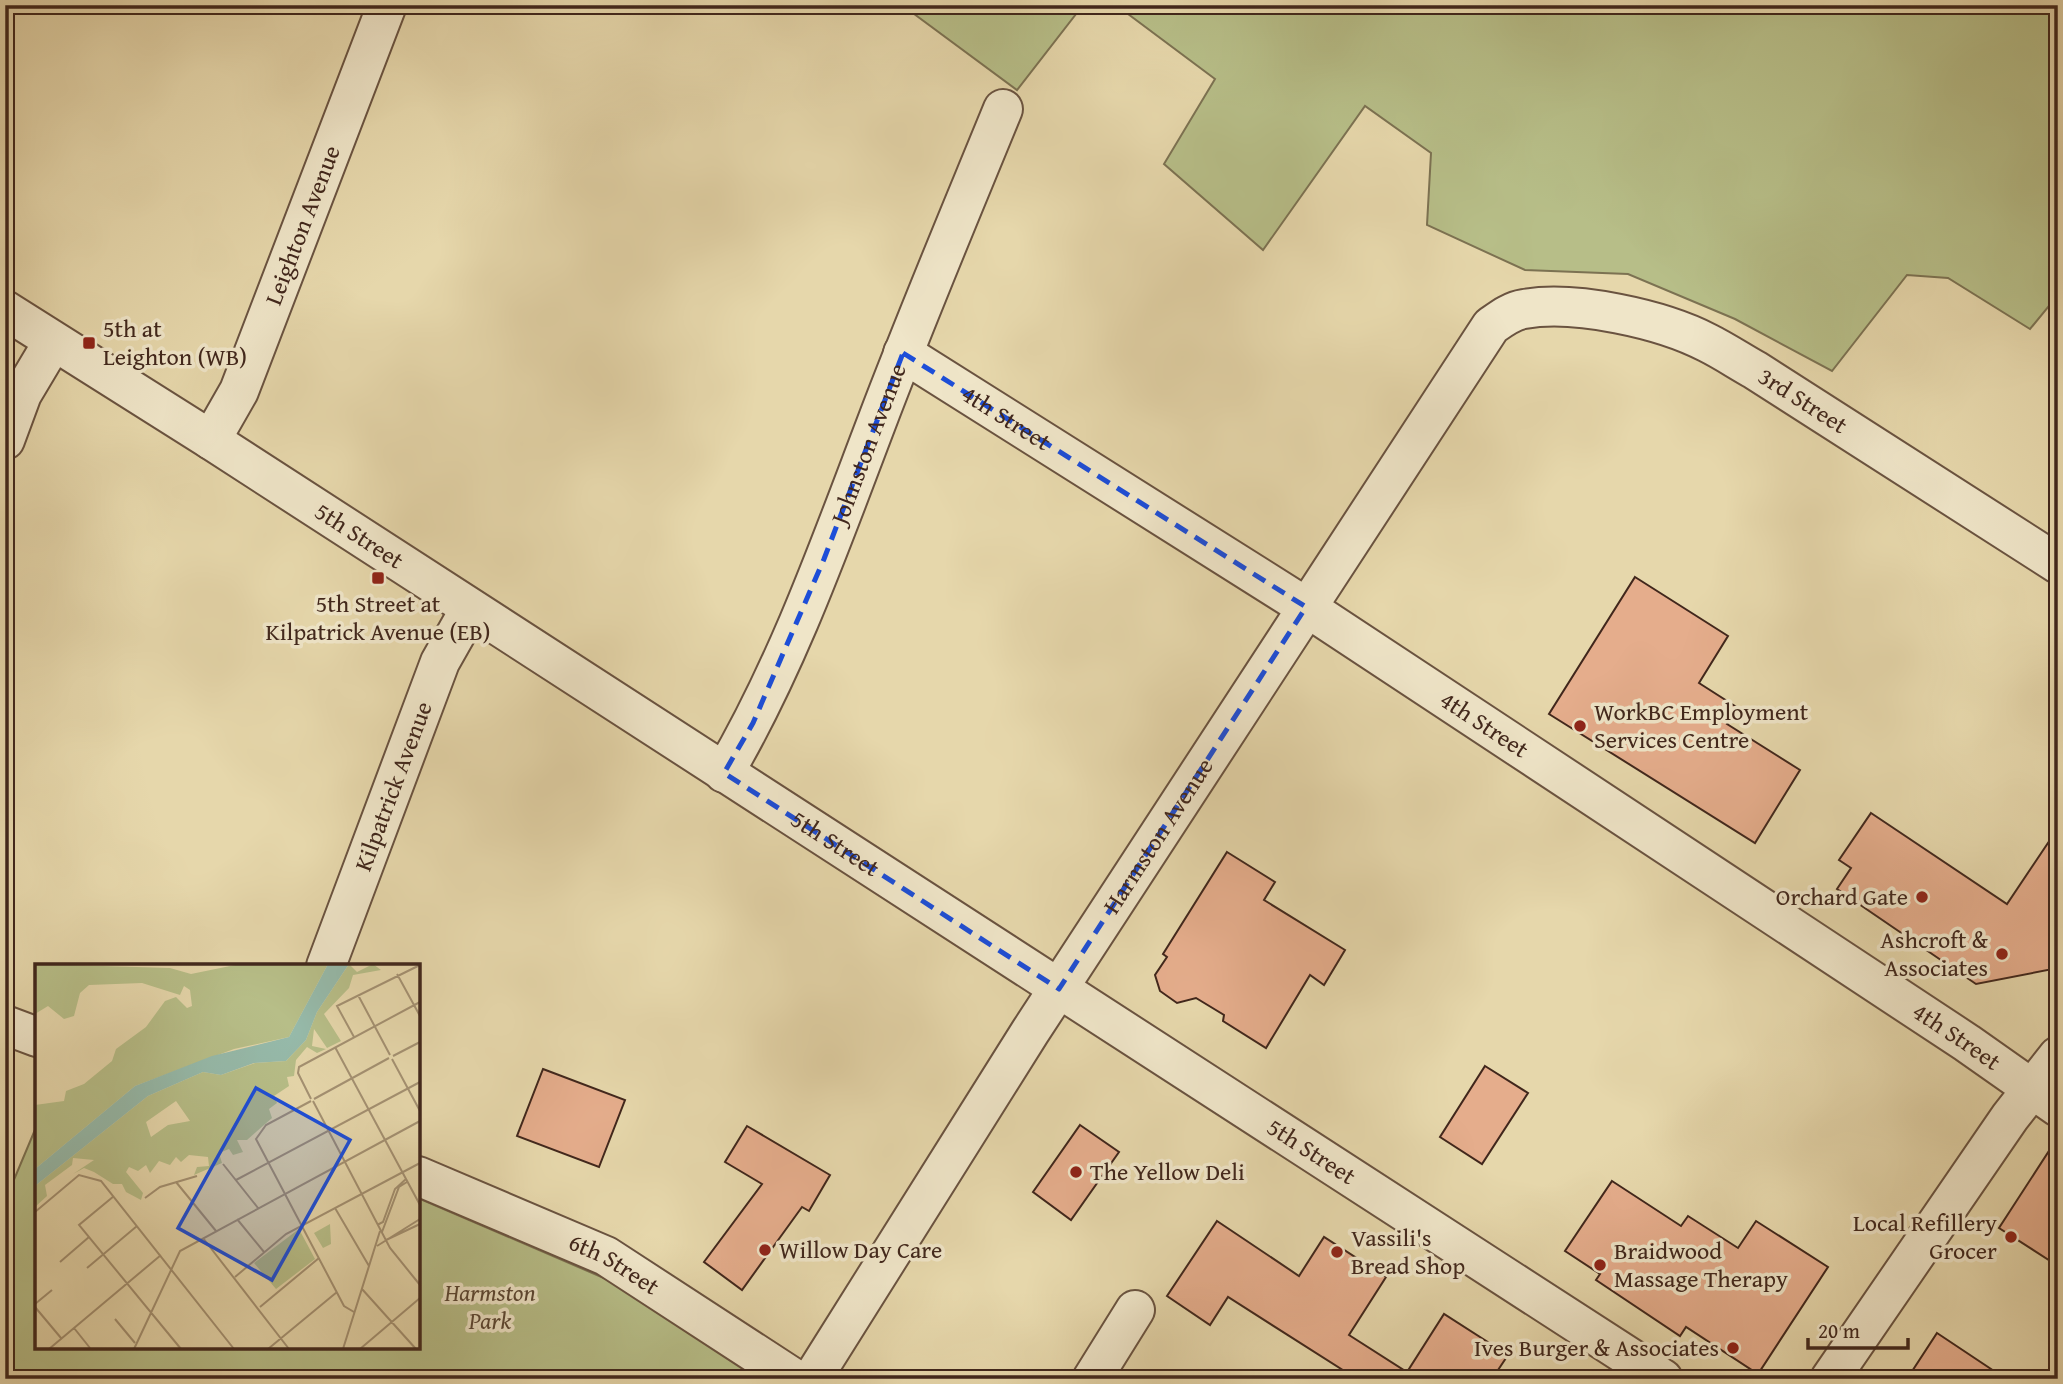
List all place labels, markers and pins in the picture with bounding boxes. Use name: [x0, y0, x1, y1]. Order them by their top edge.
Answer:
place label: 5th at Leighton (WB): [103, 311, 247, 374]
marker: 5th at Leighton (WB): [81, 335, 97, 351]
marker: 5th Street at Kilpatrick Avenue (EB): [370, 570, 386, 586]
place label: 5th Street at Kilpatrick Avenue (EB): [265, 586, 491, 649]
place label: WorkBC Employment Services Centre: [1594, 694, 1809, 757]
marker: WorkBC Employment Services Centre: [1572, 718, 1588, 734]
place label: Orchard Gate: [1776, 879, 1908, 914]
marker: Orchard Gate: [1914, 889, 1930, 905]
place label: Ashcroft & Associates: [1880, 922, 1989, 985]
marker: Ashcroft & Associates: [1994, 946, 2010, 962]
place label: The Yellow Deli: [1090, 1154, 1245, 1189]
marker: The Yellow Deli: [1068, 1164, 1084, 1180]
place label: Local Refillery Grocer: [1853, 1205, 1997, 1268]
place label: Vassili's Bread Shop: [1351, 1220, 1465, 1283]
marker: Local Refillery Grocer: [2003, 1229, 2019, 1245]
place label: Willow Day Care: [779, 1232, 942, 1267]
place label: Braidwood Massage Therapy: [1614, 1233, 1788, 1296]
marker: Willow Day Care: [757, 1242, 773, 1258]
marker: Vassili's Bread Shop: [1329, 1244, 1345, 1260]
marker: Braidwood Massage Therapy: [1592, 1257, 1608, 1273]
place label: Ives Burger & Associates: [1474, 1330, 1719, 1365]
marker: Ives Burger & Associates: [1725, 1340, 1741, 1356]

